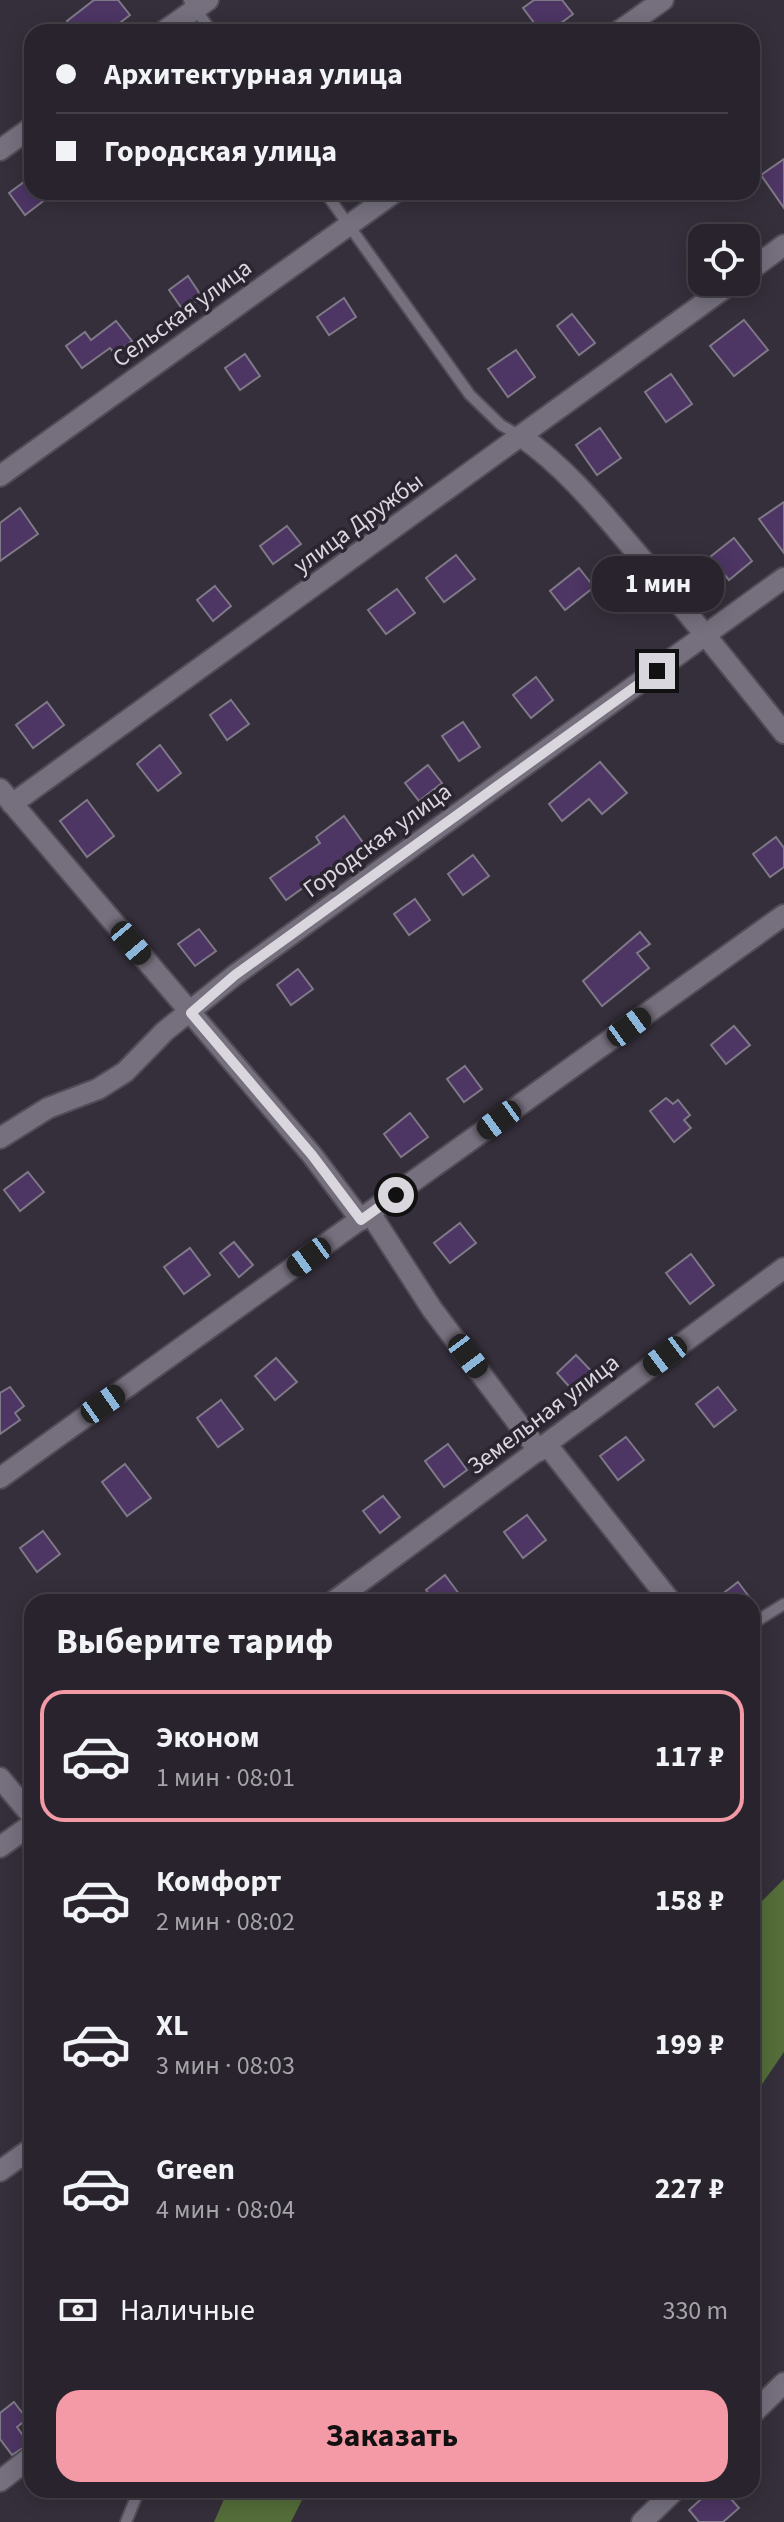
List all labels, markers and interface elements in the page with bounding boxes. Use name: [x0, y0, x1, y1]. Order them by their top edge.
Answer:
text: Архитектурная улица: [104, 53, 403, 96]
text: Городская улица: [104, 130, 337, 173]
map controls: [688, 224, 760, 296]
button: locate: [688, 224, 760, 296]
street label: Сельская улица: [105, 251, 259, 376]
street label: улица Дружбы: [286, 464, 431, 583]
callout: 1 мин: [591, 555, 723, 611]
text: 1 мин: [625, 565, 691, 602]
route end: [639, 653, 675, 689]
street label: Городская улица: [296, 774, 459, 906]
car: [106, 917, 156, 969]
car: [603, 1003, 655, 1051]
car: [473, 1096, 525, 1144]
route start: [378, 1177, 414, 1213]
car: [283, 1233, 335, 1281]
car: [444, 1330, 492, 1382]
car: [639, 1332, 691, 1380]
street label: Земельная улица: [460, 1346, 627, 1483]
car: [76, 1380, 130, 1428]
text: Выберите тариф: [56, 1616, 333, 1667]
text: Эконом: [156, 1716, 260, 1759]
icon: car: [60, 1720, 132, 1792]
text: 117 ₽: [655, 1735, 724, 1778]
text: 1 мин · 08:01: [156, 1759, 295, 1796]
text: Комфорт: [156, 1860, 282, 1903]
icon: car: [60, 1864, 132, 1936]
text: 158 ₽: [655, 1879, 724, 1922]
text: 2 мин · 08:02: [156, 1903, 295, 1940]
text: XL: [156, 2004, 189, 2047]
icon: car: [60, 2008, 132, 2080]
text: 199 ₽: [655, 2023, 724, 2066]
text: 3 мин · 08:03: [156, 2047, 295, 2084]
text: Green: [156, 2148, 235, 2191]
icon: car: [60, 2152, 132, 2224]
text: 227 ₽: [655, 2167, 724, 2210]
text: 4 мин · 08:04: [156, 2191, 295, 2228]
icon: cash: [56, 2288, 100, 2332]
text: Наличные: [120, 2289, 255, 2332]
text: 330 m: [662, 2292, 728, 2329]
button: Заказать: [56, 2390, 728, 2482]

